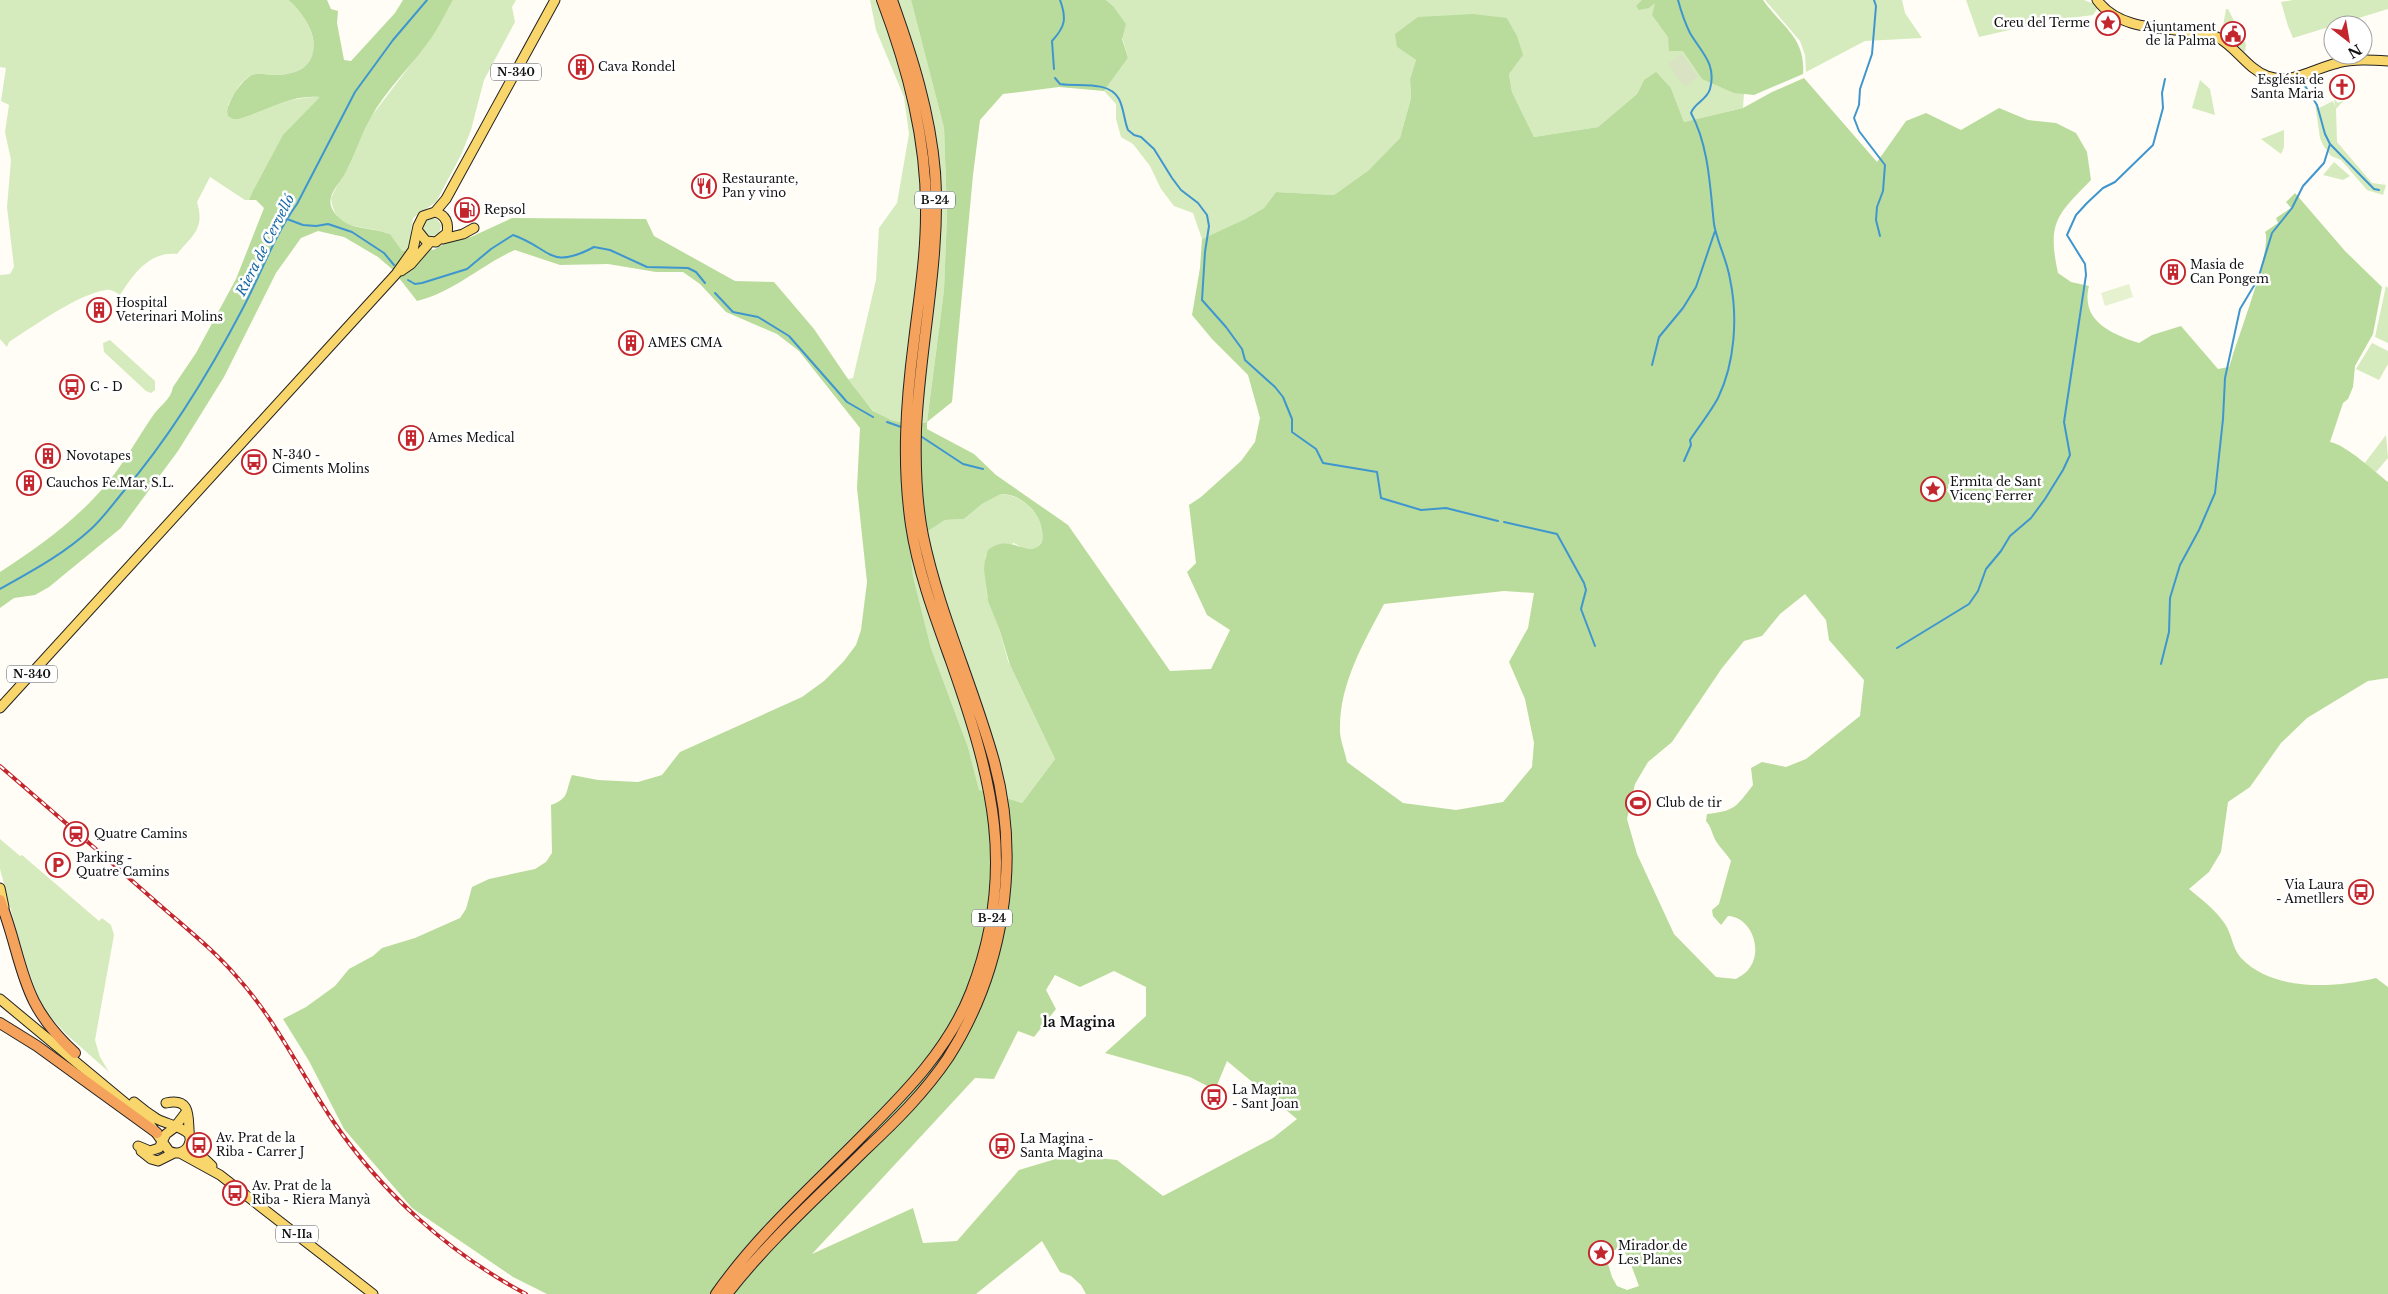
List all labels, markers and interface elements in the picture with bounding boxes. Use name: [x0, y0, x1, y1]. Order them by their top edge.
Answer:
place icon: Creu del Terme: [2095, 10, 2121, 36]
place label: Creu del Terme: [1994, 15, 2090, 30]
north arrow: [2323, 15, 2373, 65]
place label: Ajuntament de la Palma: [2142, 19, 2216, 48]
public building icon: Ajuntament de la Palma: [2220, 21, 2246, 47]
text: N: [2344, 40, 2365, 62]
building icon: Cava Rondel: [568, 54, 594, 80]
place label: Cava Rondel: [598, 59, 676, 74]
road number: N-340: [491, 64, 541, 80]
place label: Església de Santa Maria: [2251, 72, 2324, 101]
church icon: Església de Santa Maria: [2329, 74, 2355, 100]
place label: Restaurante, Pan y vino: [722, 171, 798, 200]
restaurant icon: Restaurante, Pan y vino: [691, 173, 717, 199]
water label: Riera de Cervelló: [231, 191, 299, 300]
road number: B-24: [915, 192, 955, 208]
fuel station icon: Repsol: [454, 197, 480, 223]
place label: Repsol: [484, 202, 526, 217]
place label: Masia de Can Pongem: [2190, 257, 2269, 286]
building icon: Masia de Can Pongem: [2160, 259, 2186, 285]
place label: Hospital Veterinari Molins: [115, 295, 223, 324]
building icon: Hospital Veterinari Molins: [86, 297, 112, 323]
building icon: AMES CMA: [618, 330, 644, 356]
place label: AMES CMA: [647, 335, 723, 350]
bus stop icon: C - D: [59, 374, 85, 400]
place label: C - D: [90, 379, 123, 394]
building icon: Ames Medical: [398, 425, 424, 451]
place label: Ames Medical: [427, 430, 515, 445]
building icon: Novotapes: [35, 443, 61, 469]
place label: N-340 - Ciments Molins: [272, 447, 369, 476]
place label: Novotapes: [66, 448, 131, 463]
bus stop icon: N-340 - Ciments Molins: [241, 449, 267, 475]
building icon: Cauchos Fe.Mar, S.L.: [16, 470, 42, 496]
place label: Ermita de Sant Vicenç Ferrer: [1949, 474, 2042, 503]
place label: Cauchos Fe.Mar, S.L.: [46, 475, 174, 490]
place icon: Ermita de Sant Vicenç Ferrer: [1920, 476, 1946, 502]
road number: N-340: [7, 666, 57, 682]
sports icon: Club de tir: [1625, 790, 1651, 816]
place label: Club de tir: [1656, 795, 1722, 810]
station icon: Quatre Camins: [63, 821, 89, 847]
place label: Quatre Camins: [94, 826, 187, 841]
place label: Parking - Quatre Camins: [76, 850, 169, 879]
parking icon: Parking - Quatre Camins: [45, 852, 71, 878]
place label: Via Laura - Ametllers: [2276, 877, 2344, 906]
bus stop icon: Via Laura - Ametllers: [2348, 879, 2374, 905]
road number: B-24: [972, 910, 1012, 926]
district label: la Magina: [1043, 1013, 1115, 1031]
place label: La Magina - Sant Joan: [1232, 1082, 1299, 1111]
bus stop icon: La Magina - Sant Joan: [1201, 1084, 1227, 1110]
place label: Av. Prat de la Riba - Carrer J: [215, 1130, 305, 1159]
place label: La Magina - Santa Magina: [1020, 1131, 1103, 1160]
bus stop icon: Av. Prat de la Riba - Carrer J: [186, 1132, 212, 1158]
bus stop icon: La Magina - Santa Magina: [989, 1133, 1015, 1159]
place label: Av. Prat de la Riba - Riera Manyà: [251, 1178, 371, 1207]
bus stop icon: Av. Prat de la Riba - Riera Manyà: [222, 1180, 248, 1206]
road number: N-IIa: [276, 1226, 318, 1242]
place label: Mirador de Les Planes: [1618, 1238, 1687, 1267]
place icon: Mirador de Les Planes: [1588, 1240, 1614, 1266]

